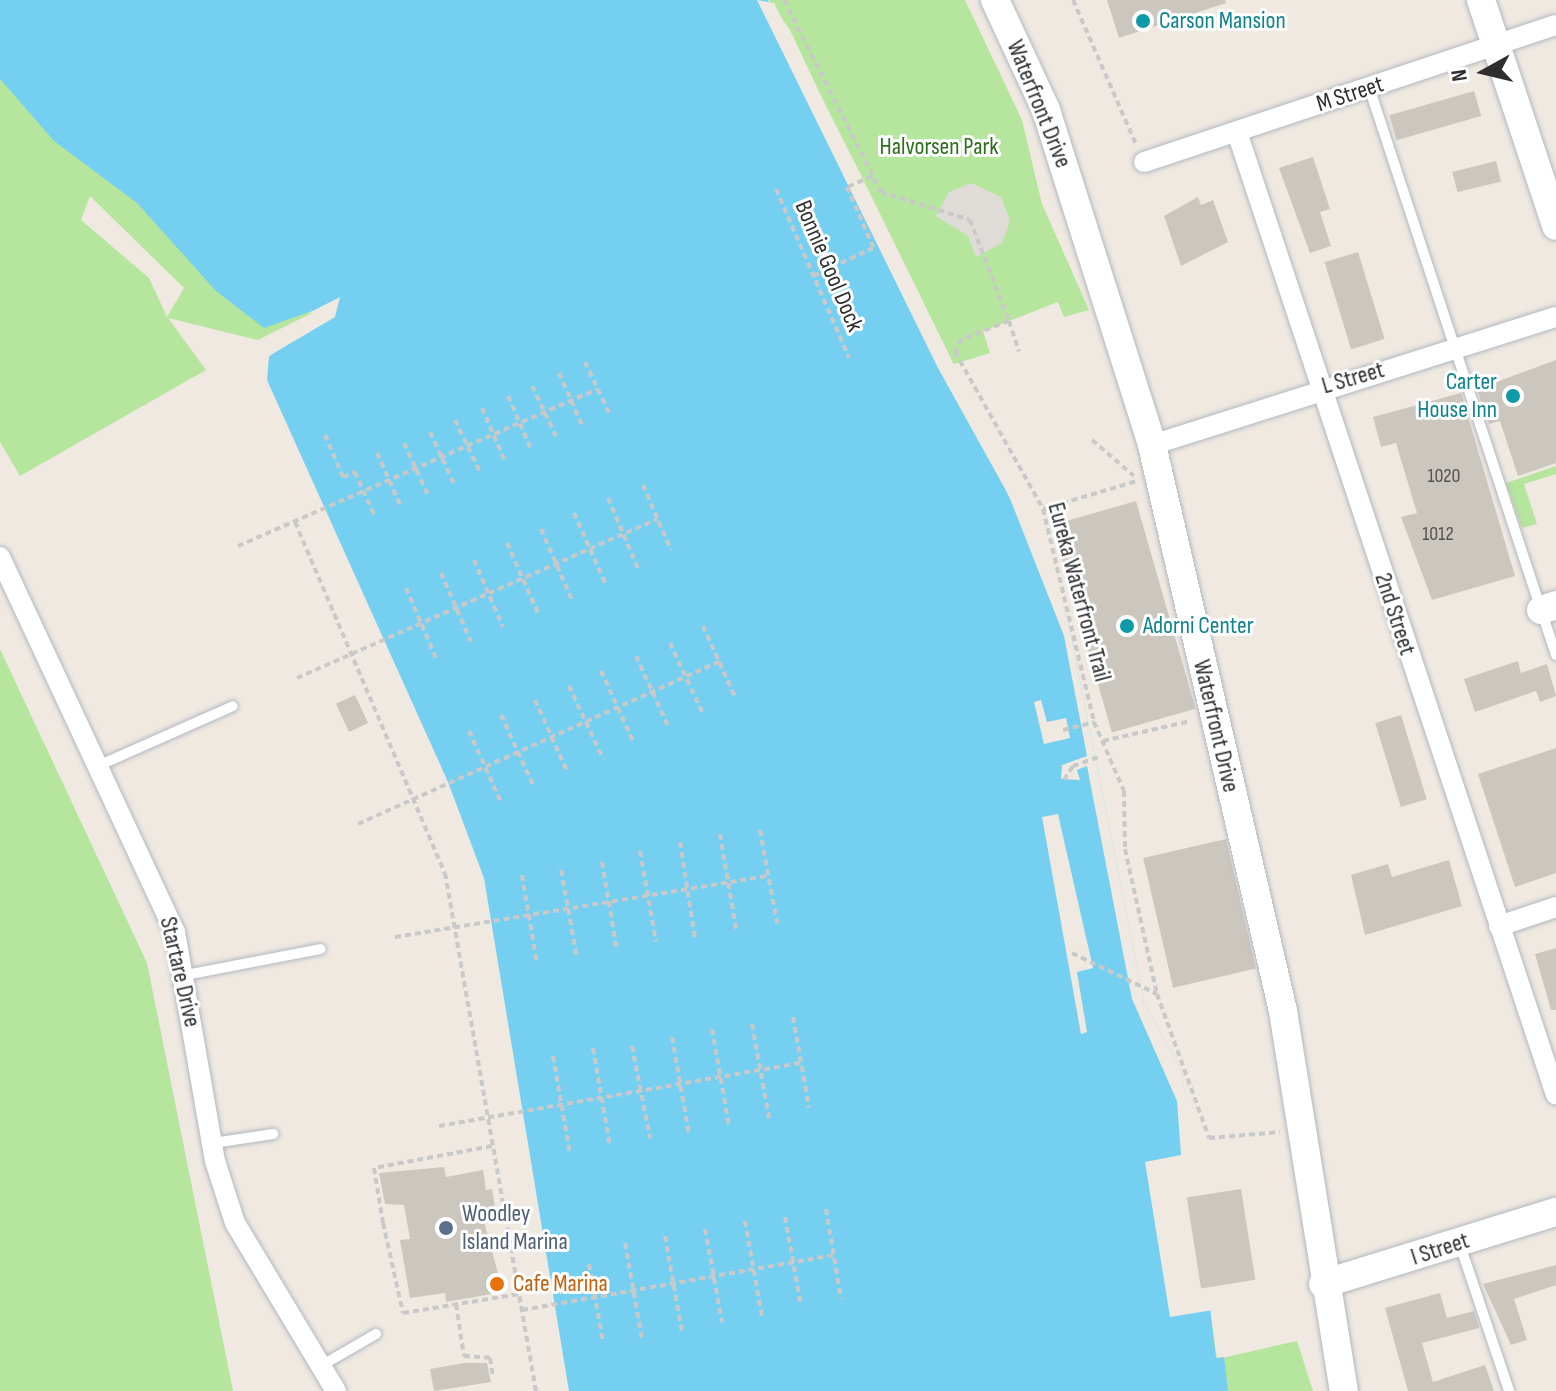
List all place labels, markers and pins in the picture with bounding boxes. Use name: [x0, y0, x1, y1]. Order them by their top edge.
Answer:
place label: Carson Mansion: [1159, 7, 1286, 35]
marker: Carson Mansion: [1134, 12, 1152, 30]
place label: Carter House Inn: [1417, 368, 1497, 424]
marker: Carter House Inn: [1504, 387, 1522, 405]
place label: Adorni Center: [1143, 612, 1254, 640]
marker: Adorni Center: [1118, 617, 1136, 635]
place label: Woodley Island Marina: [462, 1200, 568, 1256]
marker: Woodley Island Marina: [437, 1219, 455, 1237]
place label: Cafe Marina: [513, 1270, 608, 1298]
marker: Cafe Marina: [488, 1275, 506, 1293]

